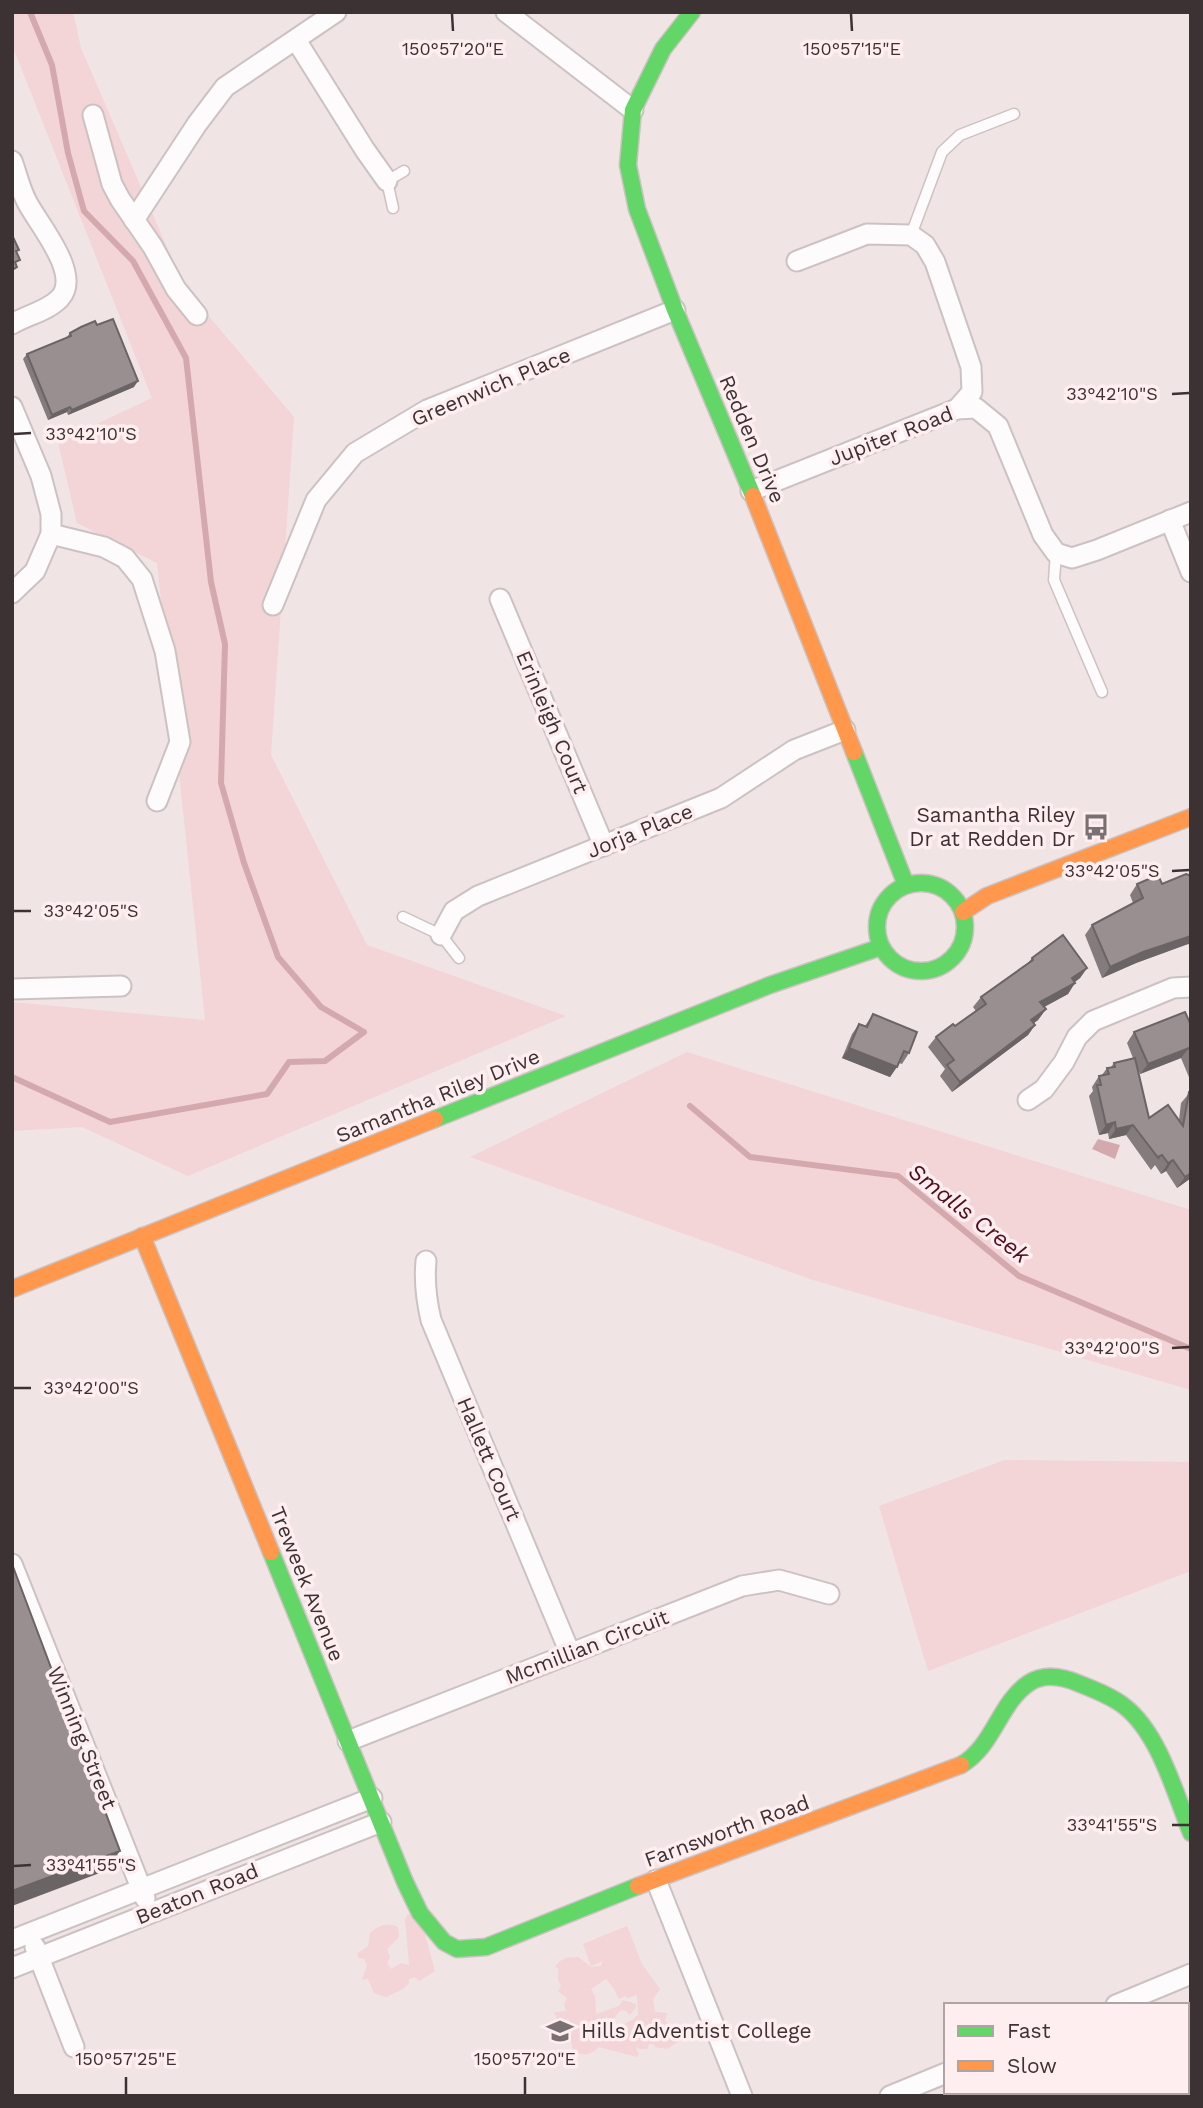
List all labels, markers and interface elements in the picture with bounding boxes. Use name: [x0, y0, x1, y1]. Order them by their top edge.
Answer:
text: 150°57'20"E: [402, 38, 504, 59]
text: 150°57'15"E: [803, 38, 901, 59]
street label: Greenwich Place: [407, 342, 574, 431]
street label: Redden Drive: [714, 371, 791, 507]
text: 33°42'10"S: [1066, 383, 1158, 404]
street label: Jupiter Road: [825, 400, 956, 471]
text: 33°42'10"S: [45, 423, 137, 444]
street label: Erinleigh Court: [511, 647, 594, 797]
street label: Jorja Place: [583, 798, 696, 863]
place label: Samantha Riley Dr at Redden Dr: [909, 802, 1075, 851]
bus stop icon: Samantha Riley Dr at Redden Dr: [1081, 812, 1111, 842]
text: 33°42'05"S: [1065, 860, 1160, 881]
text: 33°42'05"S: [44, 900, 139, 921]
street label: Samantha Riley Drive: [332, 1043, 543, 1148]
water label: Smalls Creek: [903, 1158, 1036, 1270]
text: 33°42'00"S: [1064, 1337, 1160, 1358]
text: 33°42'00"S: [43, 1377, 139, 1398]
street label: Hallett Court: [452, 1393, 527, 1525]
street label: Treweek Avenue: [265, 1503, 350, 1665]
street label: Mcmillian Circuit: [502, 1604, 672, 1689]
street label: Winning Street: [42, 1663, 123, 1813]
street label: Farnsworth Road: [641, 1789, 813, 1872]
text: 33°41'55"S: [1067, 1814, 1157, 1835]
text: 33°41'55"S: [46, 1854, 136, 1875]
street label: Beaton Road: [132, 1858, 262, 1929]
legend: [944, 2003, 1189, 2094]
school or university icon: Hills Adventist College: [545, 2016, 575, 2046]
place label: Hills Adventist College: [581, 2018, 812, 2043]
text: Fast: [1007, 2018, 1051, 2043]
text: 150°57'25"E: [75, 2048, 177, 2069]
text: 150°57'20"E: [474, 2048, 576, 2069]
text: Slow: [1007, 2053, 1057, 2078]

